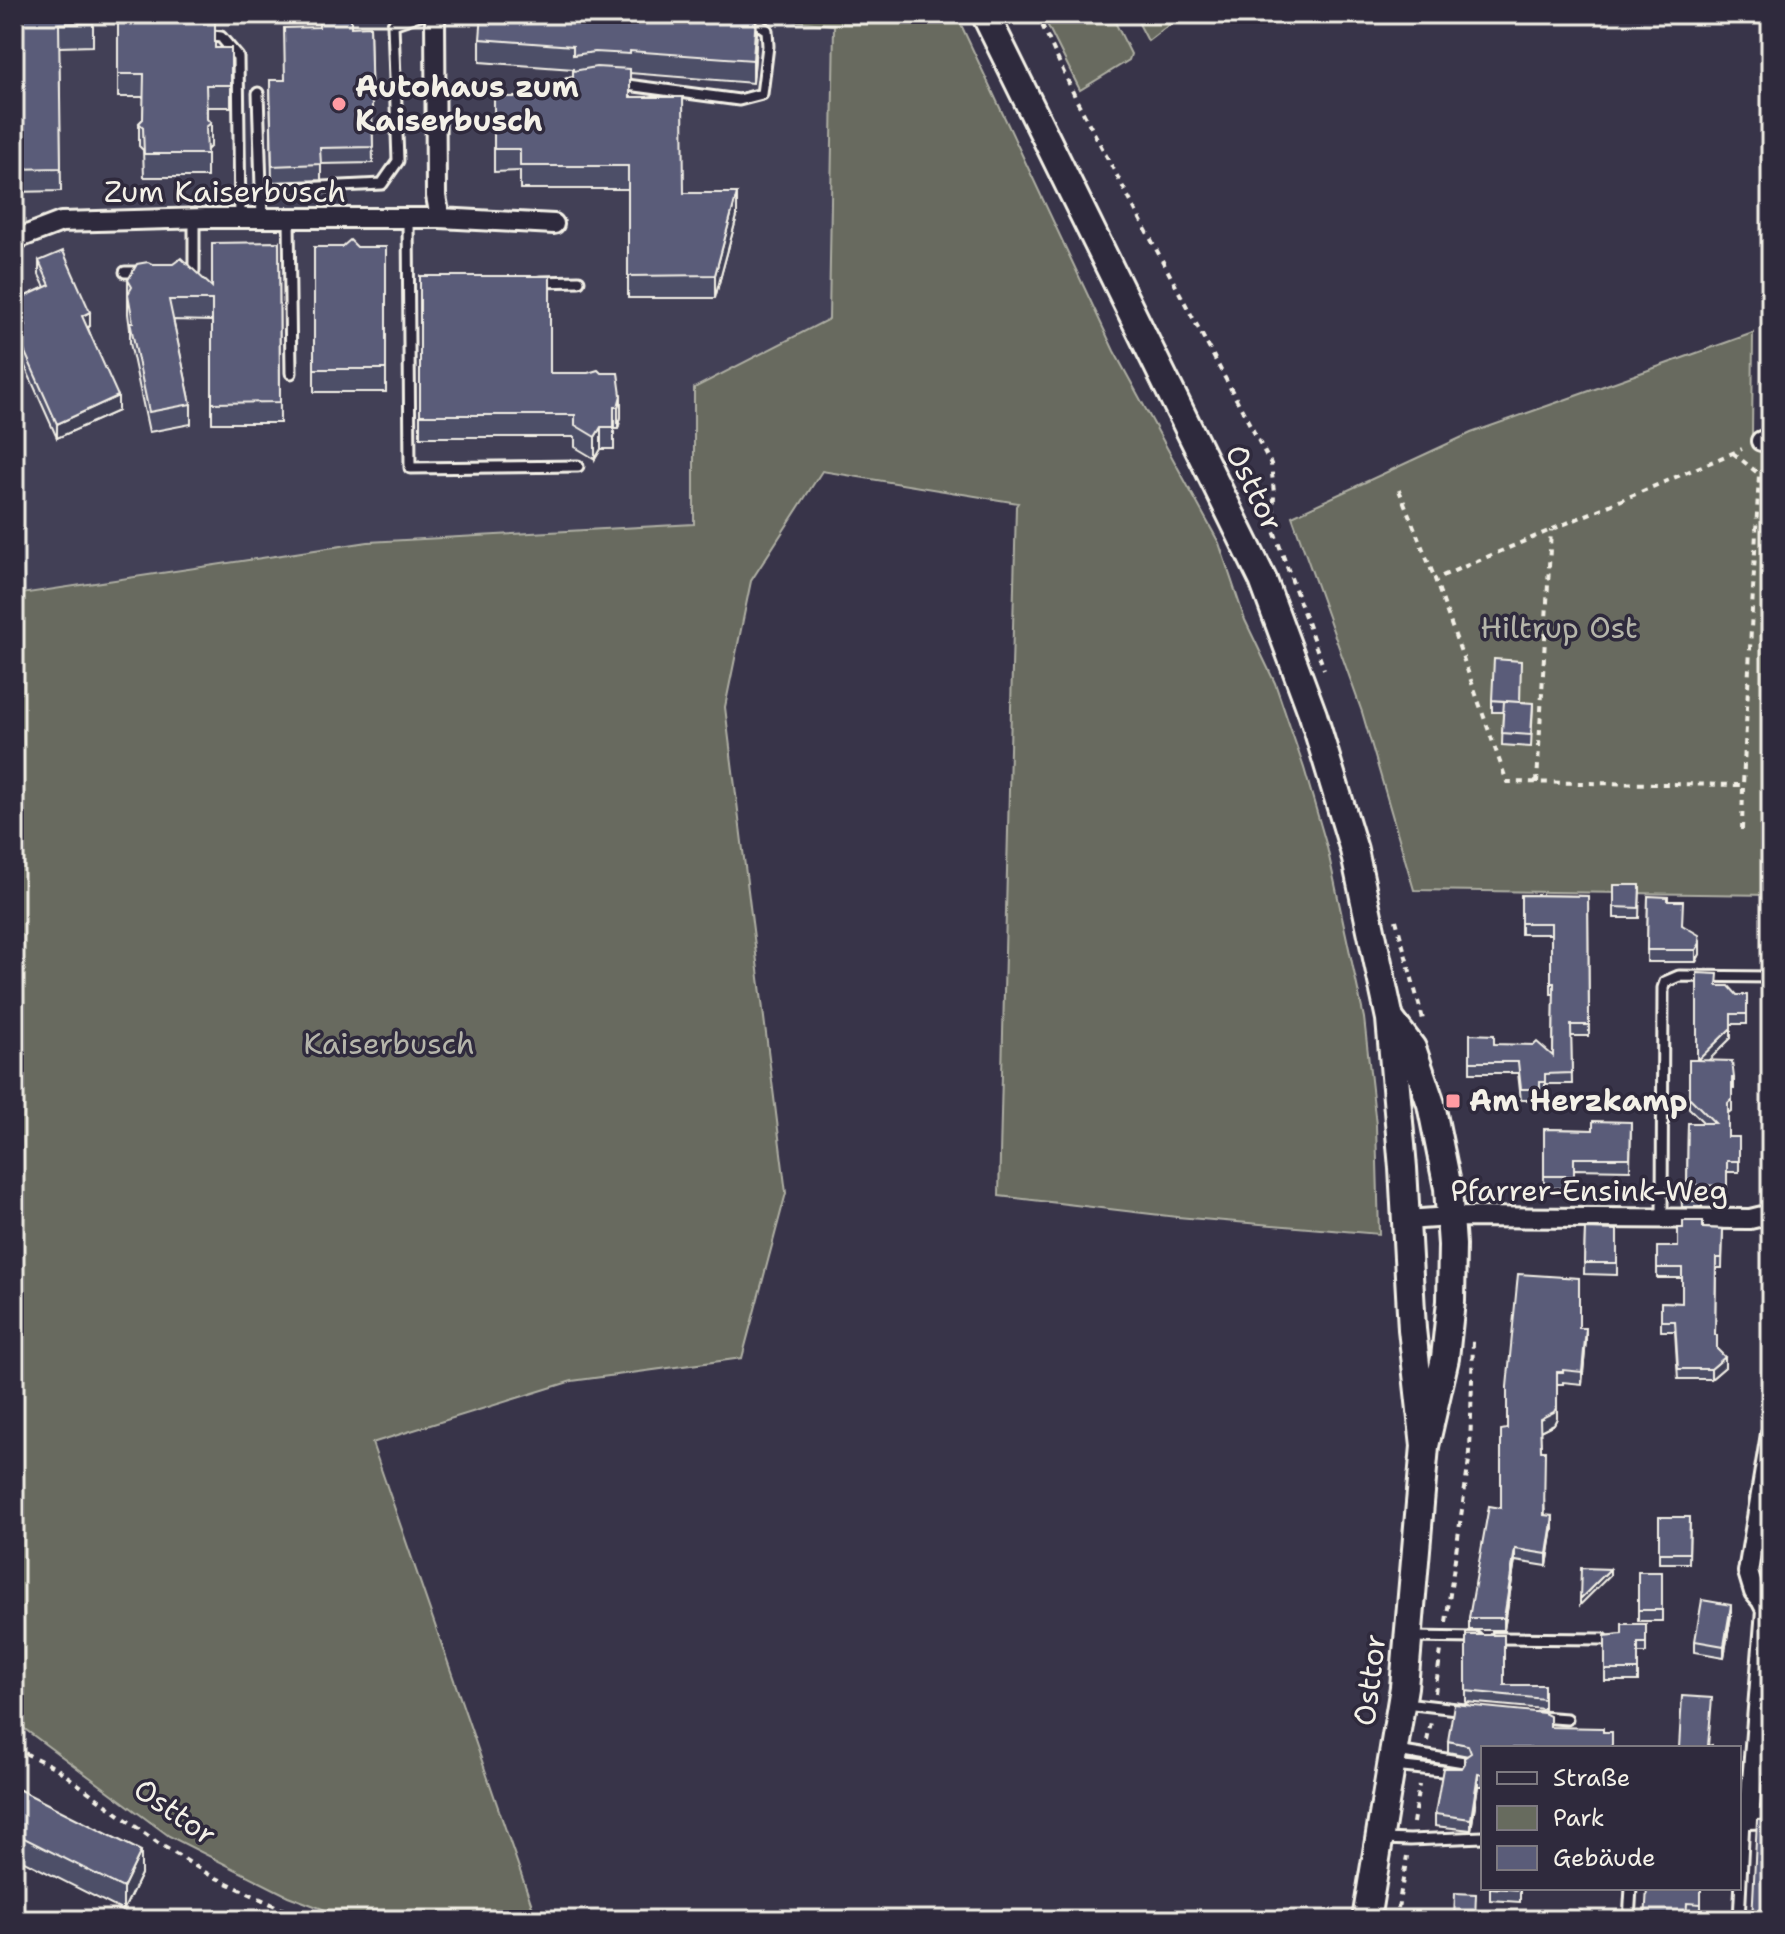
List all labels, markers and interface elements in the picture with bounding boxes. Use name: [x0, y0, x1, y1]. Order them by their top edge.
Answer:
place label: Autohaus zum Kaiserbusch: [355, 66, 579, 141]
marker: Autohaus zum Kaiserbusch: [330, 95, 348, 113]
street label: Zum Kaiserbusch: [104, 171, 346, 212]
street label: Osttor: [1216, 437, 1293, 538]
park label: Hiltrup Ost: [1480, 607, 1638, 648]
park label: Kaiserbusch: [303, 1023, 475, 1064]
place label: Am Herzkamp: [1469, 1080, 1687, 1121]
marker: Am Herzkamp: [1444, 1092, 1462, 1110]
street label: Pfarrer-Ensink-Weg: [1450, 1170, 1728, 1211]
street label: Osttor: [1344, 1632, 1395, 1728]
legend: [1481, 1746, 1741, 1890]
text: Straße: [1553, 1762, 1630, 1794]
street label: Osttor: [126, 1768, 225, 1855]
text: Park: [1553, 1802, 1605, 1834]
text: Gebäude: [1553, 1842, 1655, 1874]

